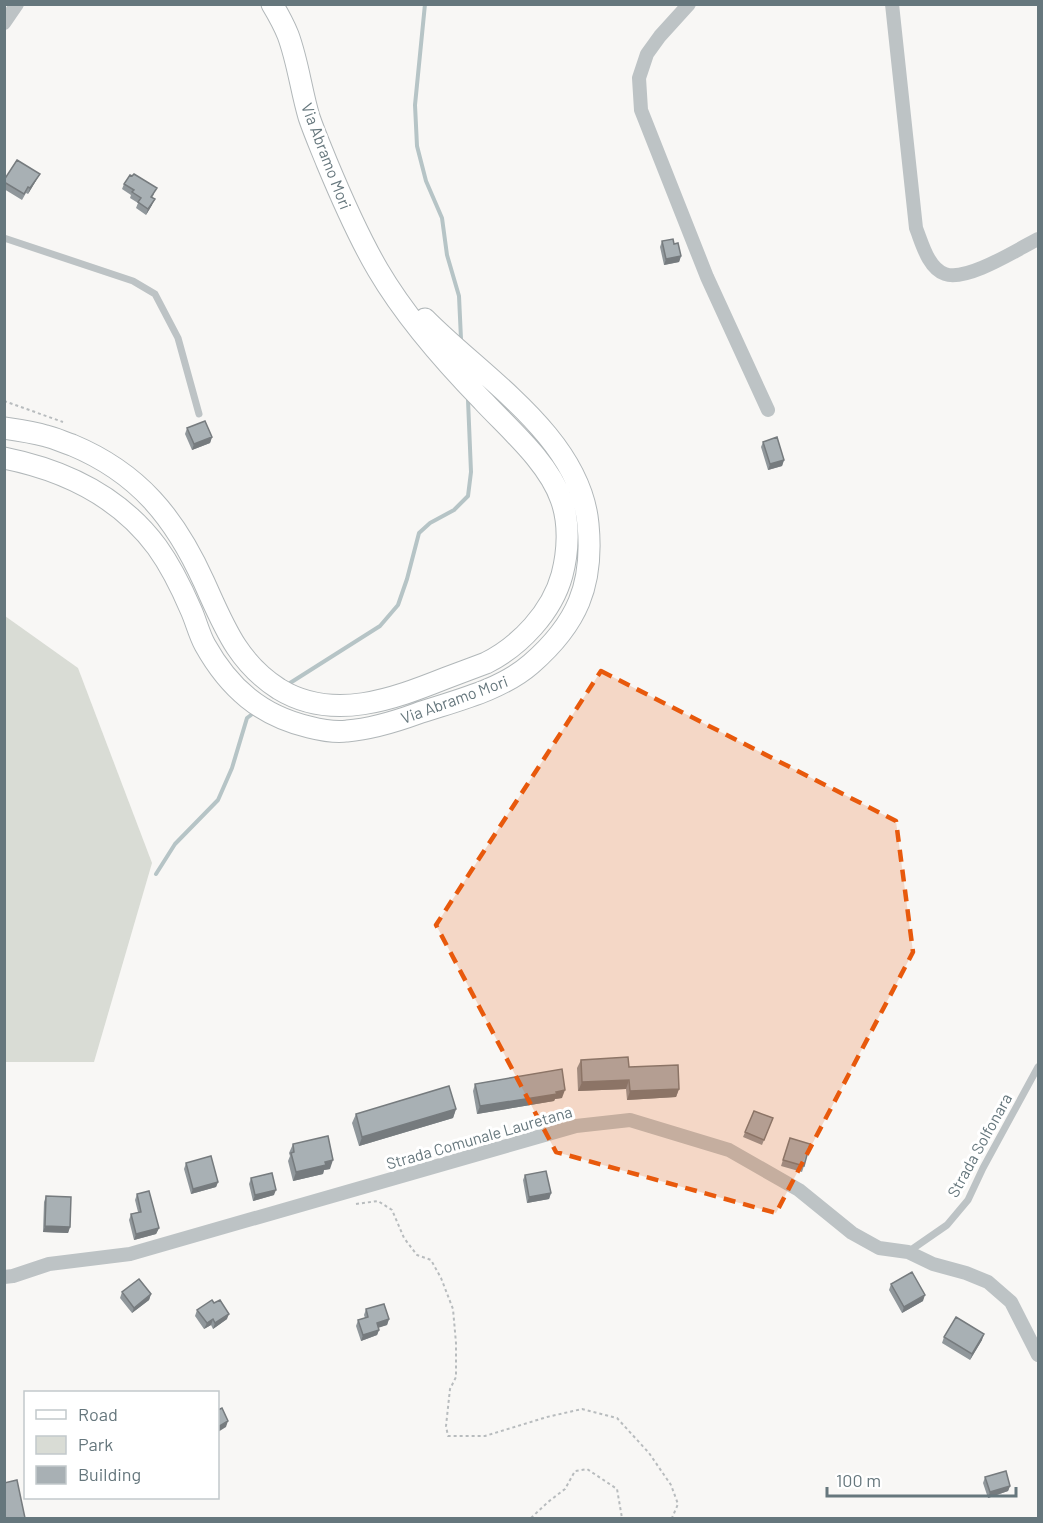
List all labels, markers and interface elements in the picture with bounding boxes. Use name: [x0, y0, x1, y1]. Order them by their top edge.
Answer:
street label: Via Abramo Mori: [298, 100, 356, 212]
street label: Via Abramo Mori: [398, 671, 510, 727]
street label: Strada Solfonara: [943, 1090, 1015, 1200]
street label: Strada Comunale Lauretana: [384, 1101, 574, 1173]
legend: [24, 1391, 219, 1499]
text: Road: [78, 1403, 118, 1425]
text: Park: [78, 1433, 113, 1455]
scale bar: [827, 1460, 1016, 1498]
text: Building: [78, 1463, 141, 1485]
text: 100 m: [836, 1469, 881, 1491]

